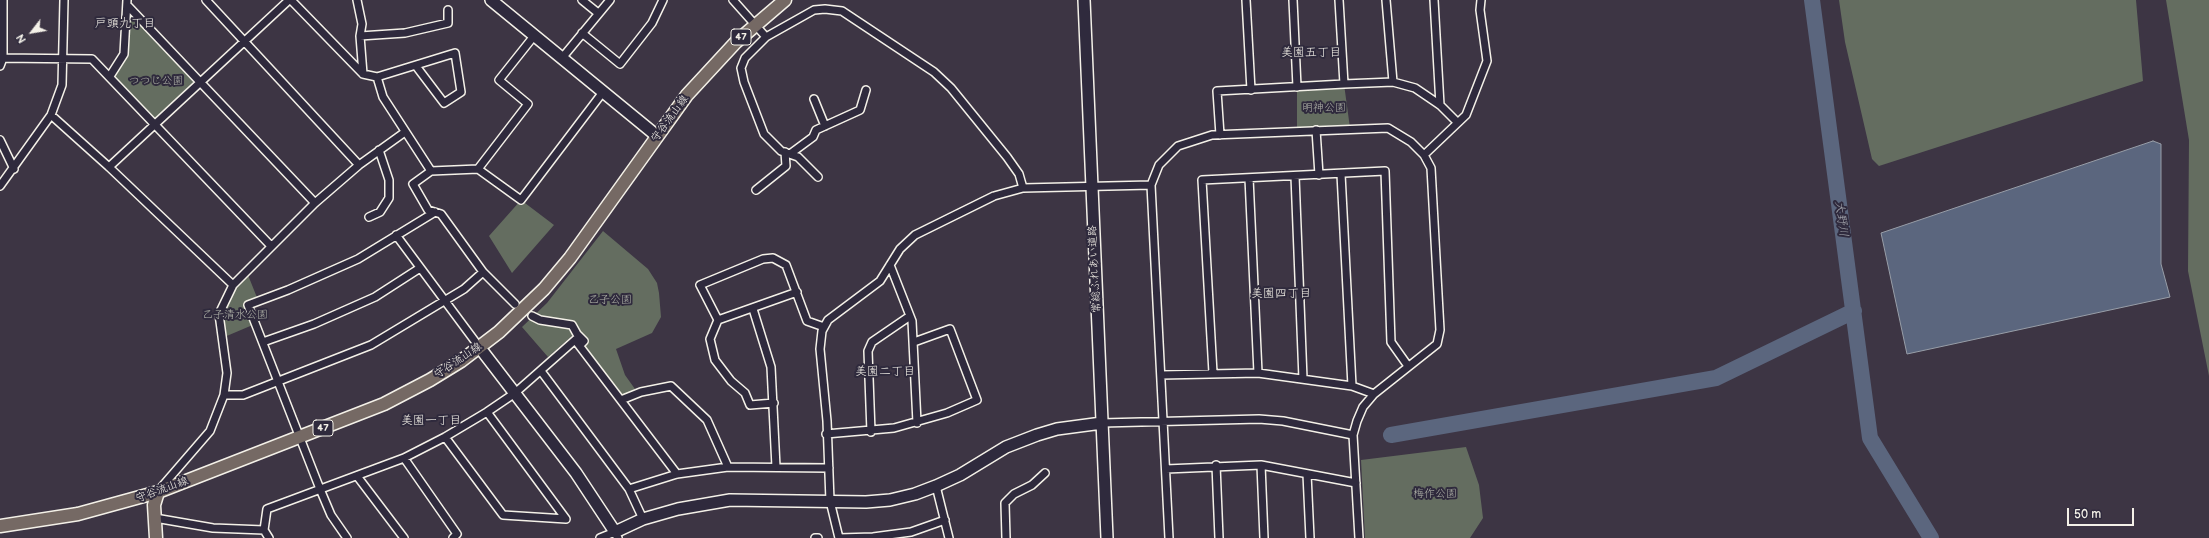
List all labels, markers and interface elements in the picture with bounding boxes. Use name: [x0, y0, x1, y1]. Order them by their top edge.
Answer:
north arrow: [12, 12, 52, 52]
district label: 戸頭九丁目: [95, 17, 155, 31]
road number: 47: [731, 29, 751, 45]
text: N: [14, 32, 29, 45]
district label: 美園五丁目: [1281, 46, 1341, 60]
park label: つつじ公園: [129, 74, 183, 88]
street label: 守谷流山線: [648, 93, 692, 145]
park label: 明神公園: [1302, 101, 1346, 115]
water label: 大野川: [1831, 200, 1851, 238]
street label: 常総ふれあい道路: [1086, 225, 1104, 313]
district label: 美園四丁目: [1251, 287, 1311, 301]
park label: 乙子公園: [588, 293, 632, 307]
park label: 乙子清水公園: [202, 308, 268, 322]
street label: 守谷流山線: [432, 340, 484, 382]
district label: 美園二丁目: [855, 365, 915, 379]
district label: 美園一丁目: [401, 414, 461, 428]
road number: 47: [313, 420, 333, 436]
street label: 守谷流山線: [134, 474, 190, 506]
park label: 梅作公園: [1413, 487, 1457, 501]
scale bar: [2069, 500, 2136, 526]
text: 50 m: [2074, 507, 2101, 522]

